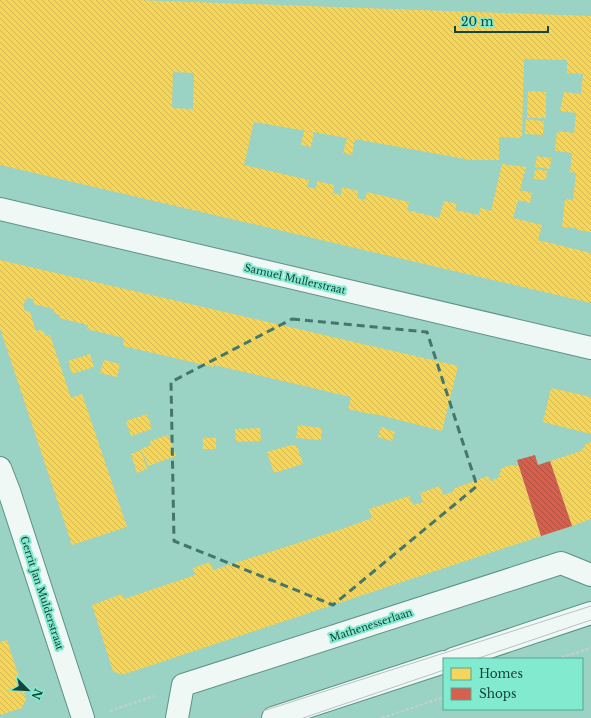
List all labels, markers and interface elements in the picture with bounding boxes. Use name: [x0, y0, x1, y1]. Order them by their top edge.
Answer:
scale bar: [455, 8, 548, 34]
text: 20 m: [461, 14, 493, 29]
street label: Samuel Mullerstraat: [243, 261, 347, 297]
street label: Gerrit Jan Mulderstraat: [17, 535, 67, 652]
street label: Mathenesserlaan: [328, 605, 414, 645]
legend: [443, 658, 583, 710]
text: Homes: [479, 666, 523, 681]
north arrow: [8, 670, 48, 710]
text: N: [28, 686, 46, 702]
text: Shops: [479, 686, 516, 701]

